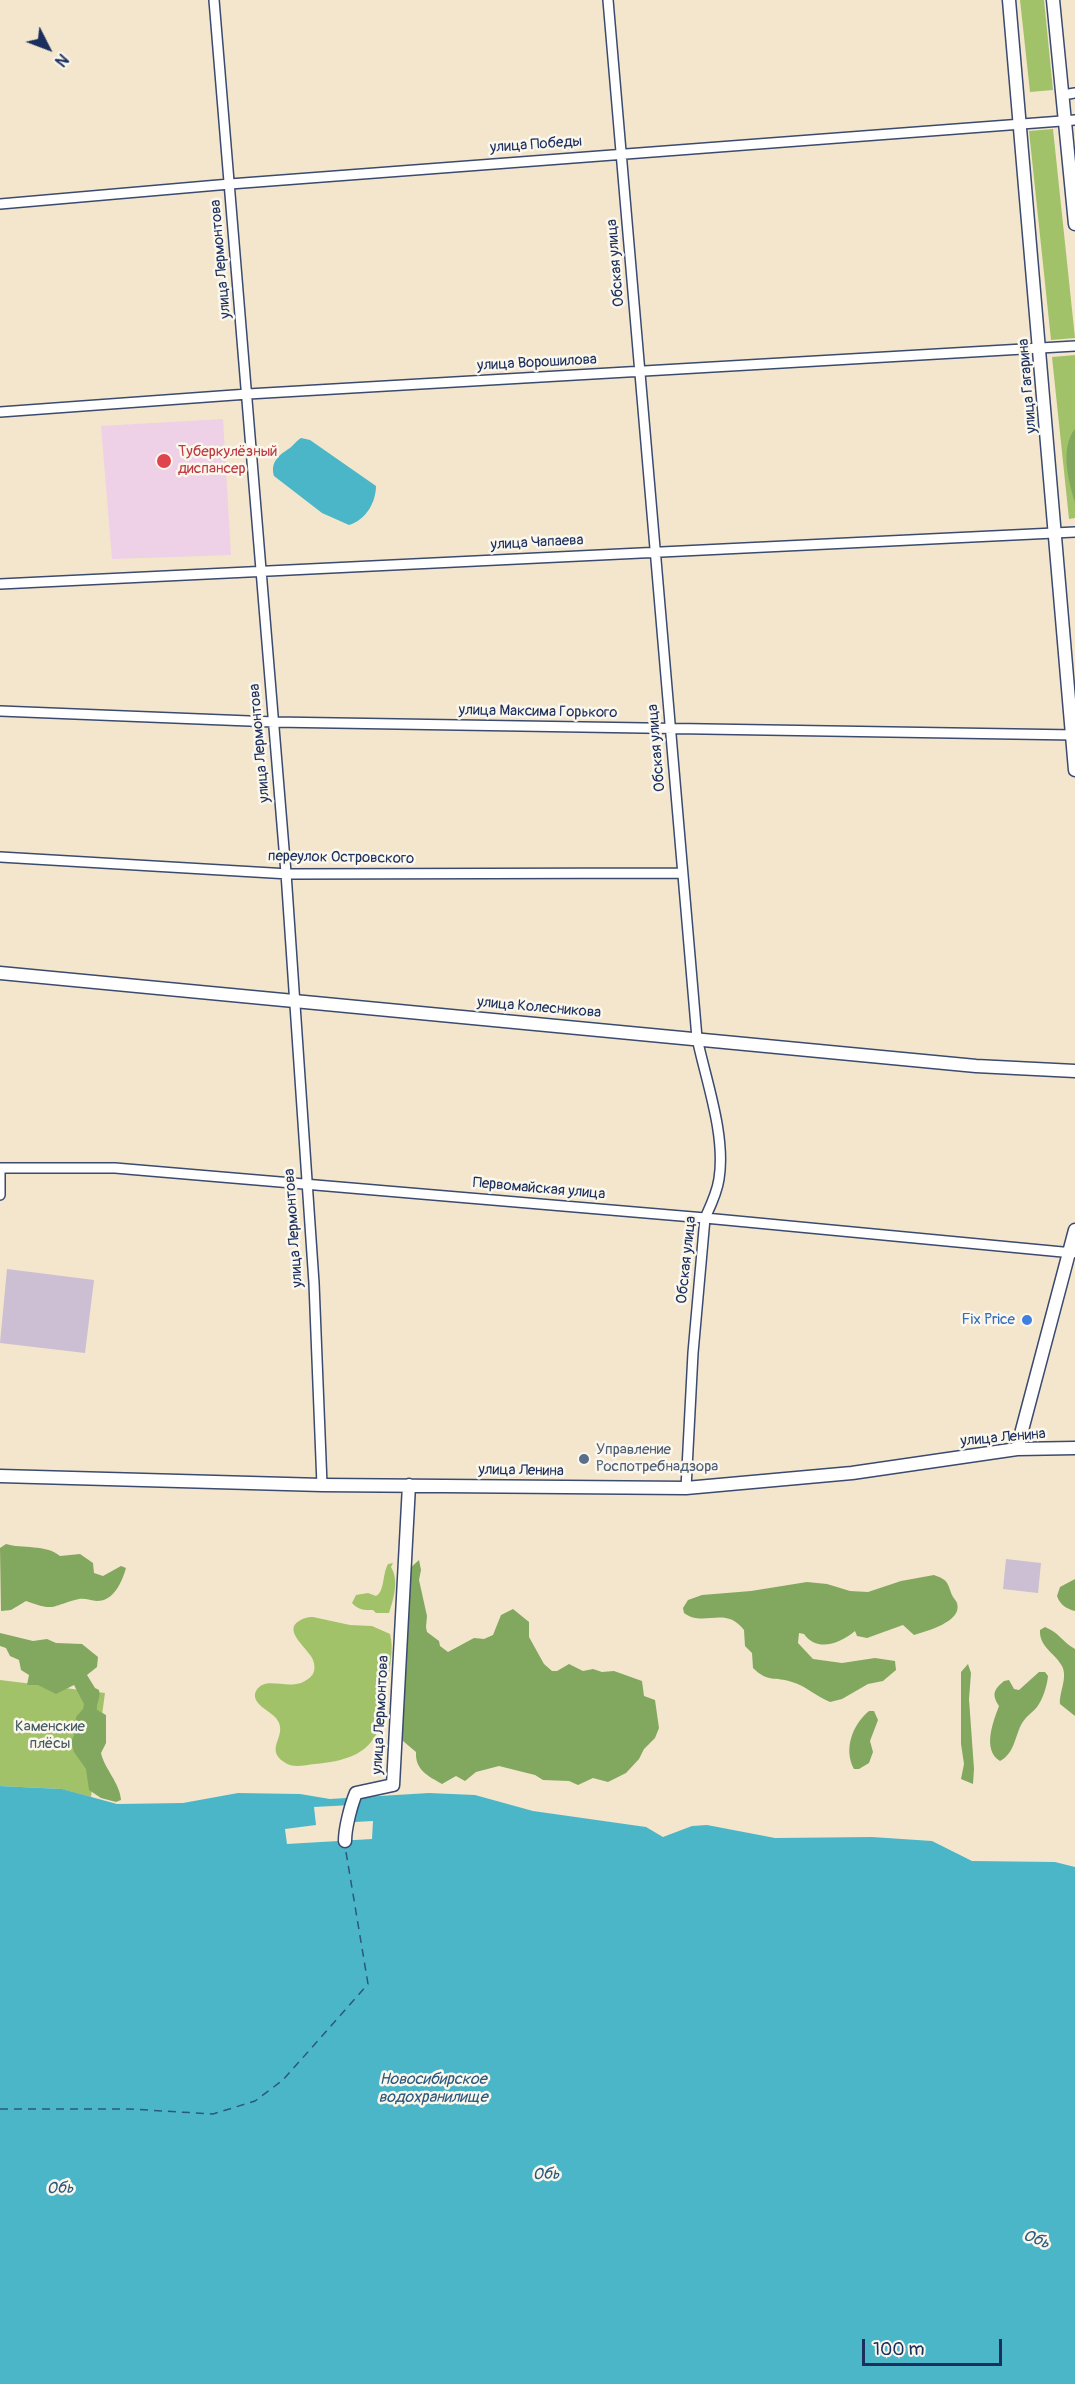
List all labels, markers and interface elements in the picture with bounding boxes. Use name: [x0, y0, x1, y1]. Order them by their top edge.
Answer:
north arrow: [18, 18, 78, 78]
text: N: [50, 49, 72, 71]
street label: улица Победы: [489, 133, 583, 157]
street label: улица Лермонтова: [207, 199, 235, 319]
street label: Обская улица: [603, 218, 629, 308]
street label: улица Гагарина: [1015, 338, 1041, 434]
street label: улица Ворошилова: [477, 351, 597, 375]
place label: Туберкулёзный диспансер: [178, 443, 278, 478]
marker: Туберкулёзный диспансер: [155, 452, 173, 470]
street label: улица Чапаева: [490, 532, 584, 554]
street label: улица Лермонтова: [246, 683, 274, 803]
street label: улица Максима Горького: [458, 702, 618, 722]
street label: Обская улица: [644, 703, 670, 793]
street label: переулок Островского: [268, 848, 414, 868]
street label: улица Колесникова: [476, 994, 602, 1022]
street label: улица Лермонтова: [281, 1168, 307, 1288]
street label: Первомайская улица: [472, 1174, 606, 1204]
street label: Обская улица: [673, 1215, 701, 1305]
place label: Fix Price: [962, 1311, 1015, 1329]
marker: Fix Price: [1020, 1313, 1034, 1327]
street label: улица Ленина: [960, 1425, 1046, 1451]
place label: Управление Роспотребнадзора: [596, 1441, 718, 1476]
marker: Управление Роспотребнадзора: [577, 1452, 591, 1466]
street label: улица Ленина: [478, 1461, 564, 1481]
street label: улица Лермонтова: [369, 1655, 393, 1775]
park label: Каменские плёсы: [15, 1718, 85, 1753]
water label: Новосибирское водохранилище: [378, 2070, 488, 2108]
water label: Обь: [532, 2165, 560, 2185]
water label: Обь: [46, 2179, 74, 2199]
water label: Обь: [1020, 2226, 1052, 2254]
scale bar: [865, 2327, 1004, 2365]
text: 100 m: [873, 2338, 925, 2361]

